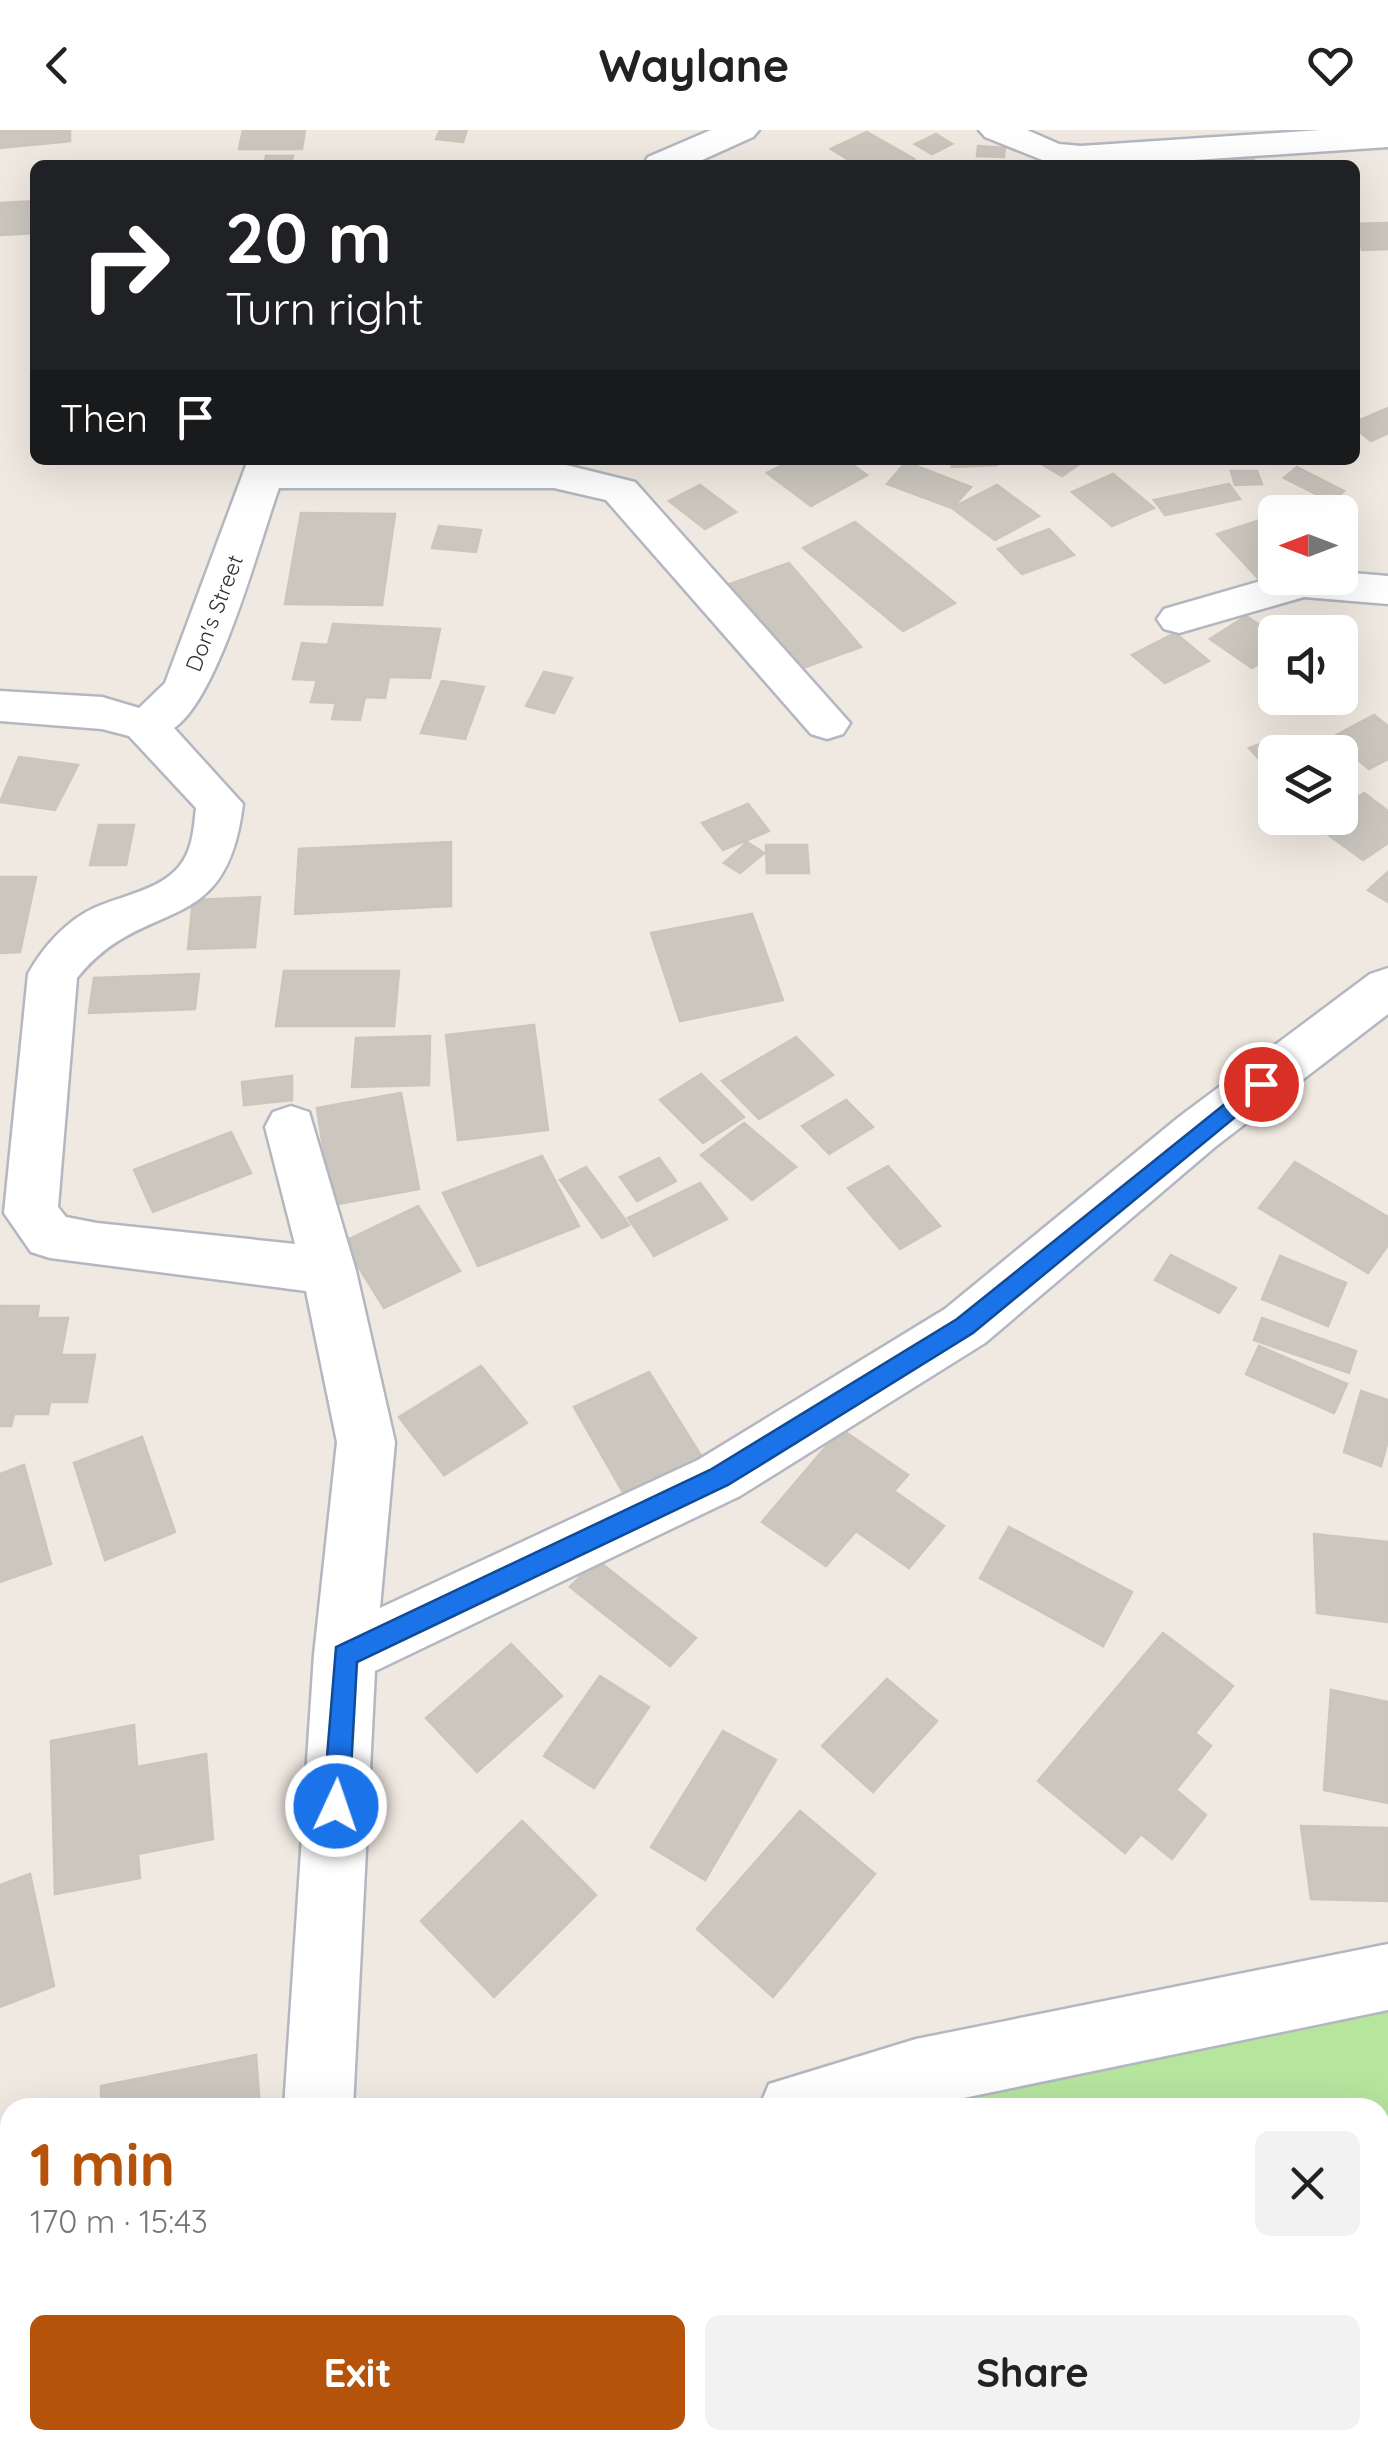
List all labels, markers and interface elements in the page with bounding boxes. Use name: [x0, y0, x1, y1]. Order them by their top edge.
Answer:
text: Waylane: [599, 37, 789, 93]
icon: back: [30, 38, 85, 93]
icon: heart: [1303, 38, 1358, 93]
text: 20 m: [225, 193, 392, 281]
icon: right: [60, 200, 190, 330]
text: Turn right: [225, 280, 424, 336]
icon: arrive: [168, 390, 223, 445]
text: Then: [60, 394, 148, 442]
north arrow: [1258, 495, 1358, 595]
map controls: [1258, 495, 1358, 835]
street label: Don's Street: [179, 551, 249, 675]
button: sound: [1258, 615, 1358, 715]
button: layers: [1258, 735, 1358, 835]
pin: [1219, 1042, 1304, 1127]
icon: arrive: [1234, 1057, 1289, 1112]
position arrow: [284, 1754, 388, 1858]
text: 1 min: [30, 2126, 175, 2201]
button: close: [1255, 2131, 1360, 2236]
text: 170 m · 15:43: [30, 2201, 208, 2241]
button: Exit: [30, 2315, 685, 2430]
button: Share: [705, 2315, 1360, 2430]

